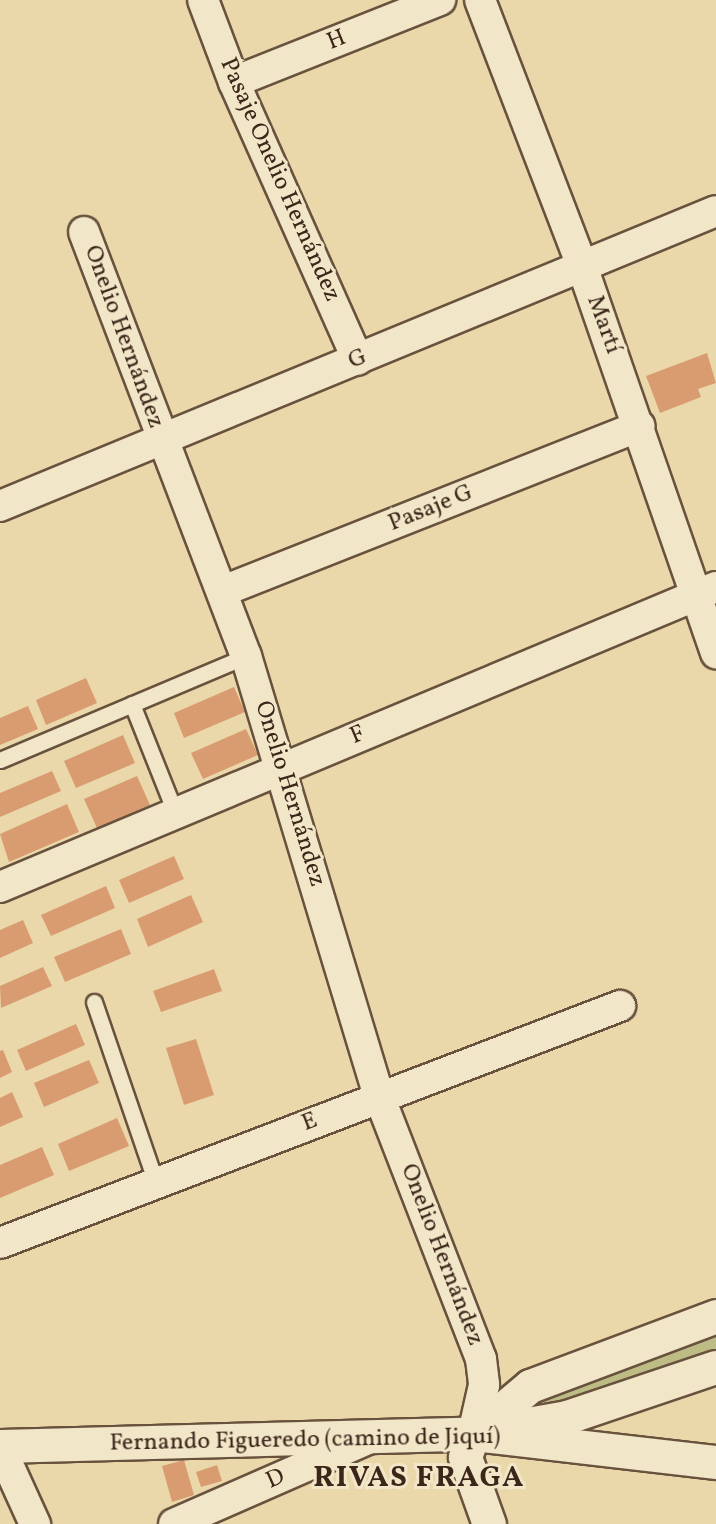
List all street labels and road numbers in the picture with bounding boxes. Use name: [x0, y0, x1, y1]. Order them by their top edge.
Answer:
street label: H: [323, 24, 351, 58]
street label: Pasaje Onelio Hernández: [212, 54, 346, 306]
street label: Onelio Hernández: [77, 242, 169, 432]
street label: Martí: [579, 292, 627, 358]
street label: G: [344, 343, 372, 377]
street label: Pasaje G: [385, 479, 477, 539]
street label: Onelio Hernández: [247, 698, 331, 890]
street label: F: [346, 720, 370, 752]
street label: E: [298, 1107, 322, 1139]
street label: Onelio Hernández: [393, 1160, 489, 1350]
street label: Fernando Figueredo (camino de Jiquí): [109, 1423, 501, 1459]
street label: D: [262, 1463, 290, 1497]

